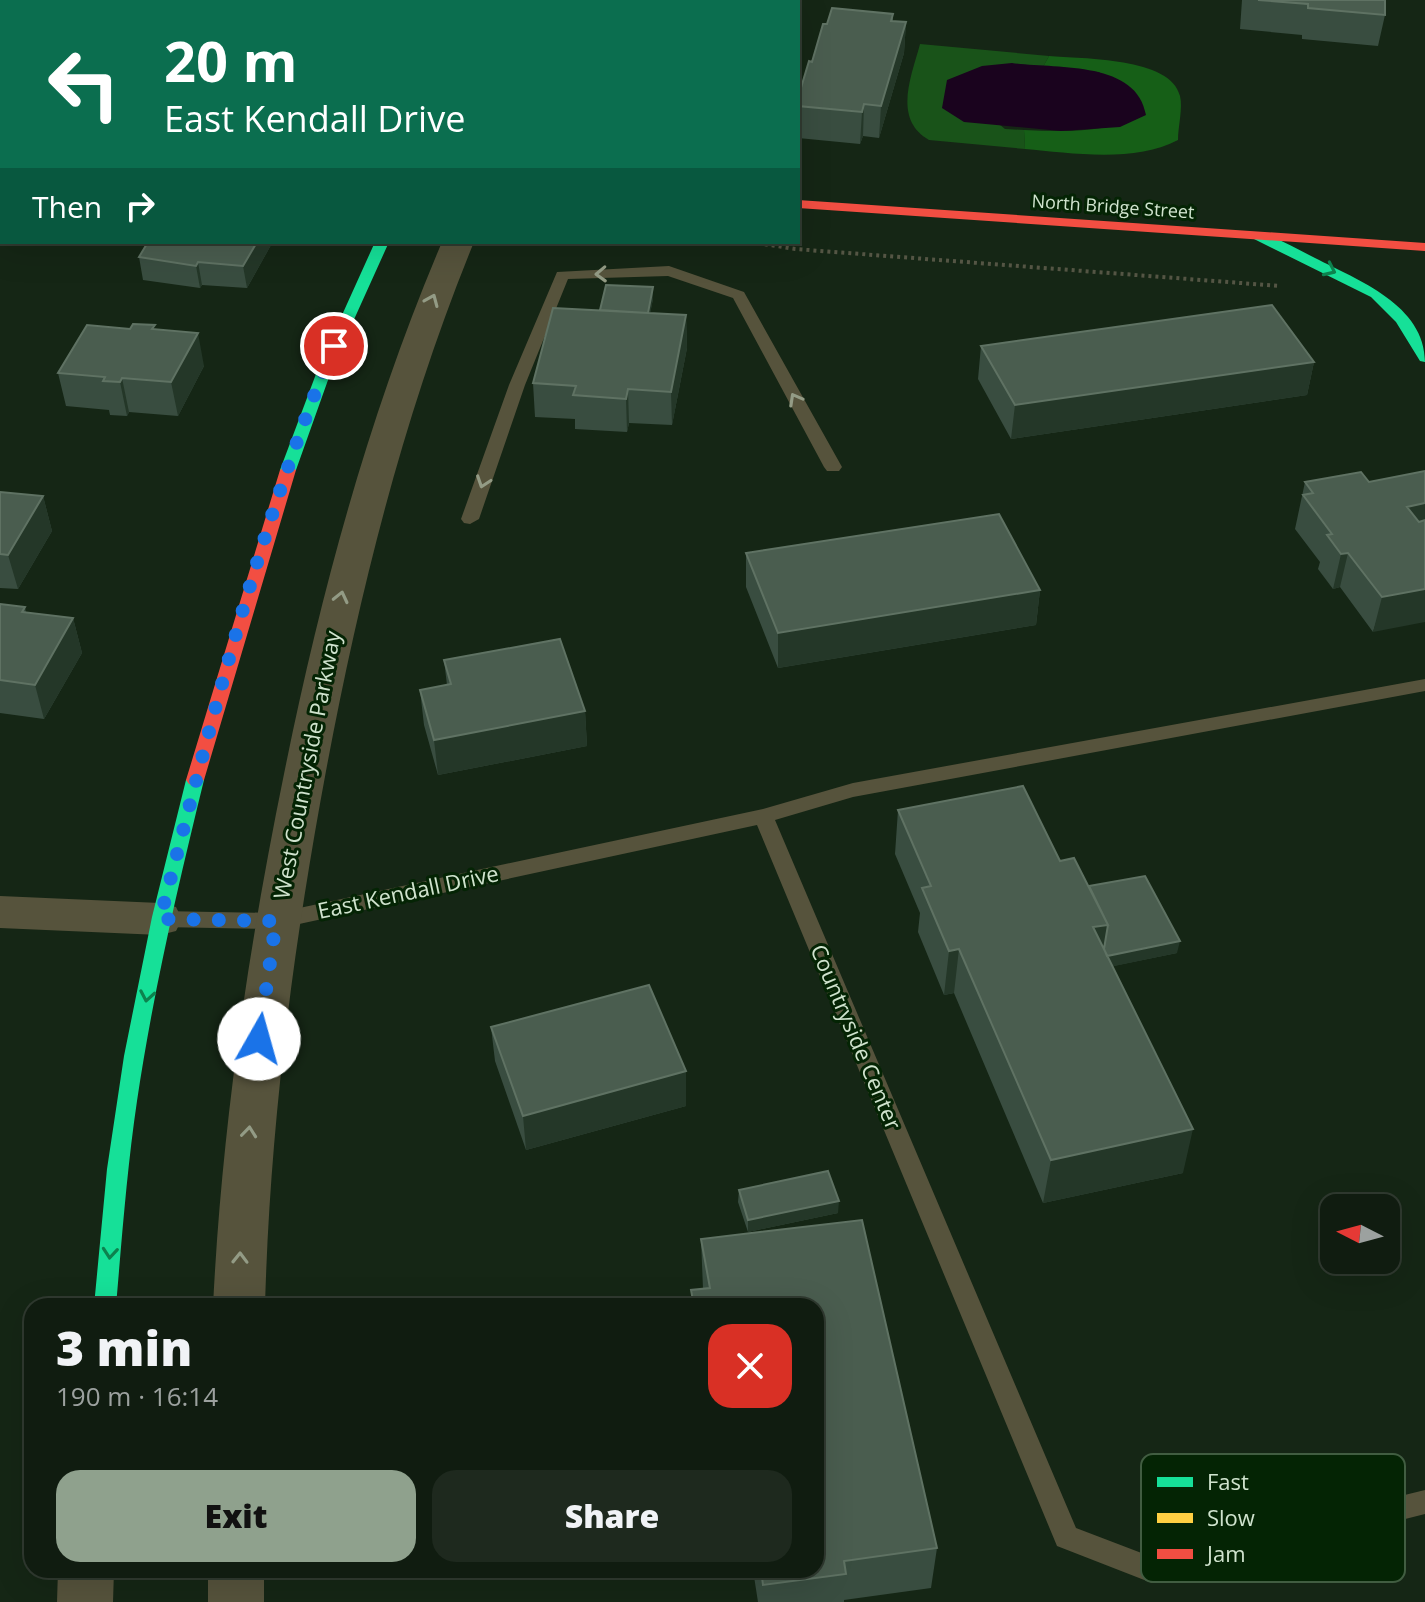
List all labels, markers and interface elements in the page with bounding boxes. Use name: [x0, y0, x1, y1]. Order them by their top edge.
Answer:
text: 20 m: [164, 22, 298, 98]
icon: left: [32, 32, 136, 136]
text: East Kendall Drive: [164, 94, 465, 143]
icon: right: [118, 184, 162, 228]
text: Then: [32, 186, 102, 227]
street label: North Bridge Street: [1031, 188, 1195, 224]
one-way arrow: [1322, 260, 1336, 276]
one-way arrow: [594, 265, 607, 282]
one-way arrow: [423, 294, 439, 308]
pin: [300, 312, 368, 380]
icon: arrive: [312, 324, 356, 368]
one-way arrow: [790, 392, 805, 407]
one-way arrow: [476, 474, 493, 488]
one-way arrow: [332, 591, 349, 605]
street label: West Countryside Parkway: [265, 627, 347, 901]
street label: East Kendall Drive: [315, 857, 501, 925]
street label: Countryside Center: [804, 939, 909, 1134]
one-way arrow: [139, 989, 156, 1003]
position arrow: [217, 997, 301, 1081]
one-way arrow: [241, 1125, 258, 1138]
north arrow: [1320, 1194, 1400, 1274]
map controls: [1320, 1194, 1400, 1274]
one-way arrow: [102, 1247, 119, 1260]
one-way arrow: [231, 1251, 248, 1264]
text: 3 min: [56, 1315, 192, 1380]
button: close: [708, 1324, 792, 1408]
text: 190 m · 16:14: [56, 1378, 218, 1414]
legend: [1141, 1454, 1405, 1582]
text: Fast: [1207, 1466, 1249, 1496]
button: Exit: [56, 1470, 416, 1562]
button: Share: [432, 1470, 792, 1562]
text: Slow: [1207, 1502, 1255, 1532]
text: Jam: [1205, 1538, 1246, 1568]

